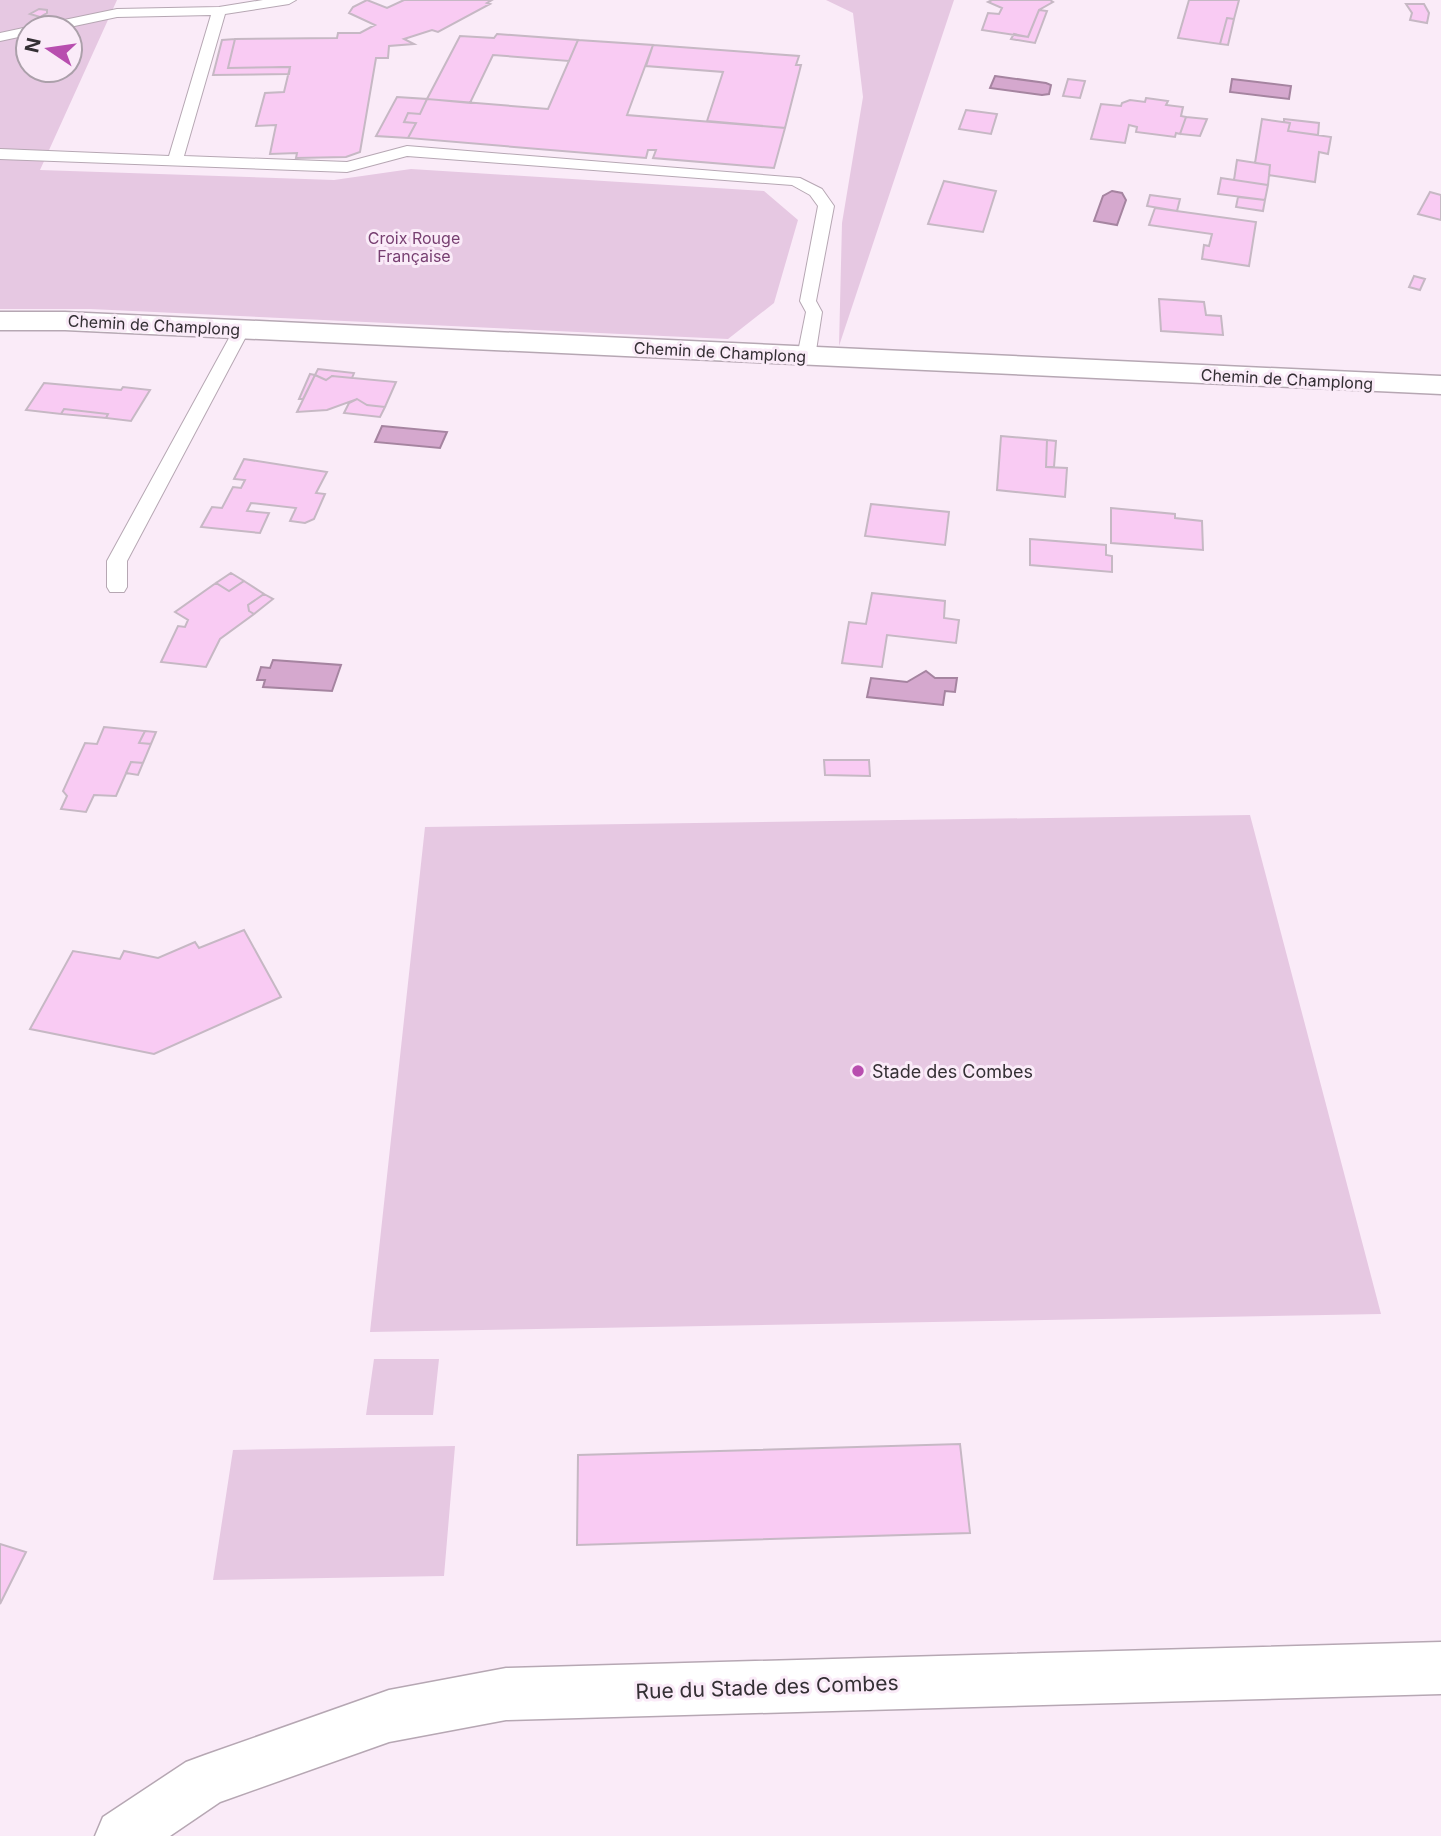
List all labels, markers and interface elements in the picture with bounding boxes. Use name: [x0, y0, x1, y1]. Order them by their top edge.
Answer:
north arrow: [14, 14, 84, 84]
text: N: [20, 36, 46, 55]
park label: Croix Rouge Française: [368, 228, 460, 266]
street label: Chemin de Champlong: [67, 310, 241, 340]
street label: Chemin de Champlong: [633, 337, 807, 367]
street label: Chemin de Champlong: [1200, 364, 1374, 394]
place label: Stade des Combes: [872, 1061, 1033, 1082]
marker: Stade des Combes: [850, 1063, 866, 1079]
street label: Rue du Stade des Combes: [635, 1670, 899, 1704]

